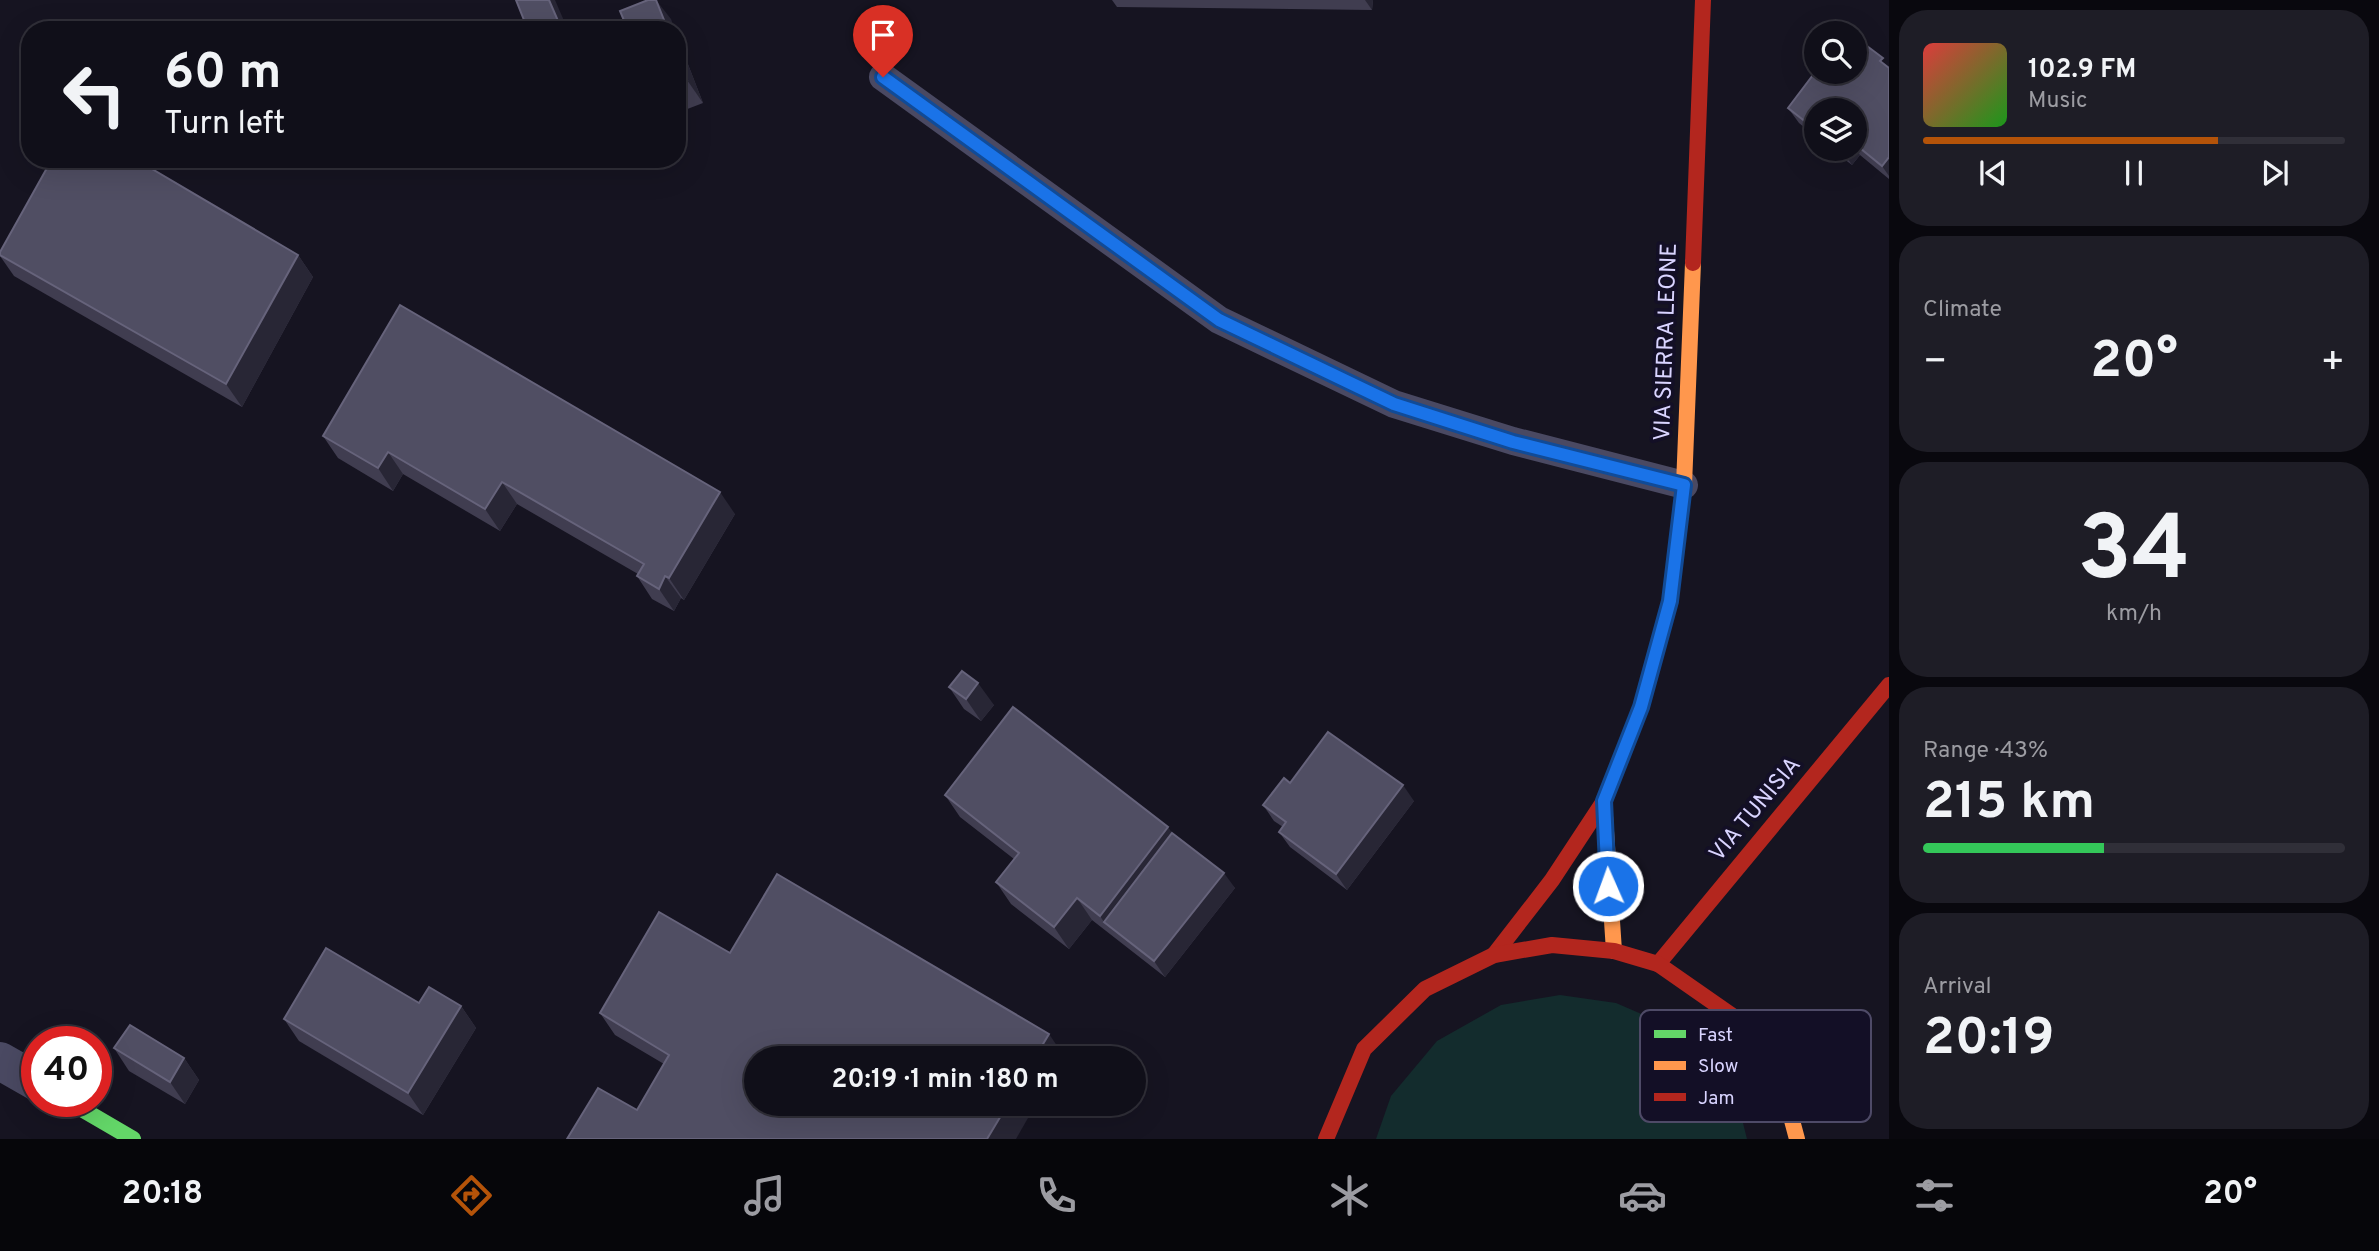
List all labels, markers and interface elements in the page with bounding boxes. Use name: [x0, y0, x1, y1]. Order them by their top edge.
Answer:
pin: [853, 5, 913, 77]
icon: arrive: [864, 16, 902, 54]
map controls: [1804, 21, 1867, 161]
button: search: [1804, 21, 1867, 84]
text: 60 m: [164, 44, 282, 106]
icon: left: [49, 49, 140, 140]
text: 102.9 FM: [2028, 54, 2136, 87]
text: Music: [2028, 87, 2088, 116]
button: layers: [1804, 98, 1867, 161]
text: Turn left: [164, 105, 285, 145]
icon: previous: [1974, 154, 2012, 192]
icon: pause: [2115, 154, 2153, 192]
icon: next: [2256, 154, 2294, 192]
street label: VIA SIERRA LEONE: [1649, 243, 1685, 441]
text: Climate: [1923, 296, 2002, 325]
text: 20°: [2090, 330, 2178, 396]
text: −: [1923, 339, 1948, 388]
text: +: [2320, 339, 2345, 388]
text: 34: [2077, 497, 2191, 612]
text: km/h: [2106, 600, 2162, 629]
text: Range · 43%: [1923, 737, 2048, 766]
street label: VIA TUNISIA: [1704, 752, 1808, 868]
text: 215 km: [1923, 771, 2095, 837]
position arrow: [1571, 849, 1645, 923]
text: Arrival: [1923, 973, 1992, 1002]
text: 20:19: [1923, 1007, 2054, 1073]
legend: [1640, 1010, 1871, 1122]
text: Fast: [1698, 1024, 1733, 1048]
speed limit sign: 40: [21, 1026, 112, 1117]
text: Slow: [1698, 1055, 1738, 1079]
text: 20:19 · 1 min · 180 m: [832, 1064, 1058, 1097]
text: Jam: [1698, 1087, 1735, 1111]
icon: directions: [447, 1171, 496, 1220]
icon: music: [740, 1171, 789, 1220]
icon: phone: [1032, 1171, 1081, 1220]
icon: climate: [1325, 1171, 1374, 1220]
icon: car: [1618, 1171, 1667, 1220]
icon: filters: [1910, 1171, 1959, 1220]
text: 20:18: [122, 1175, 203, 1215]
text: 20°: [2203, 1175, 2257, 1215]

